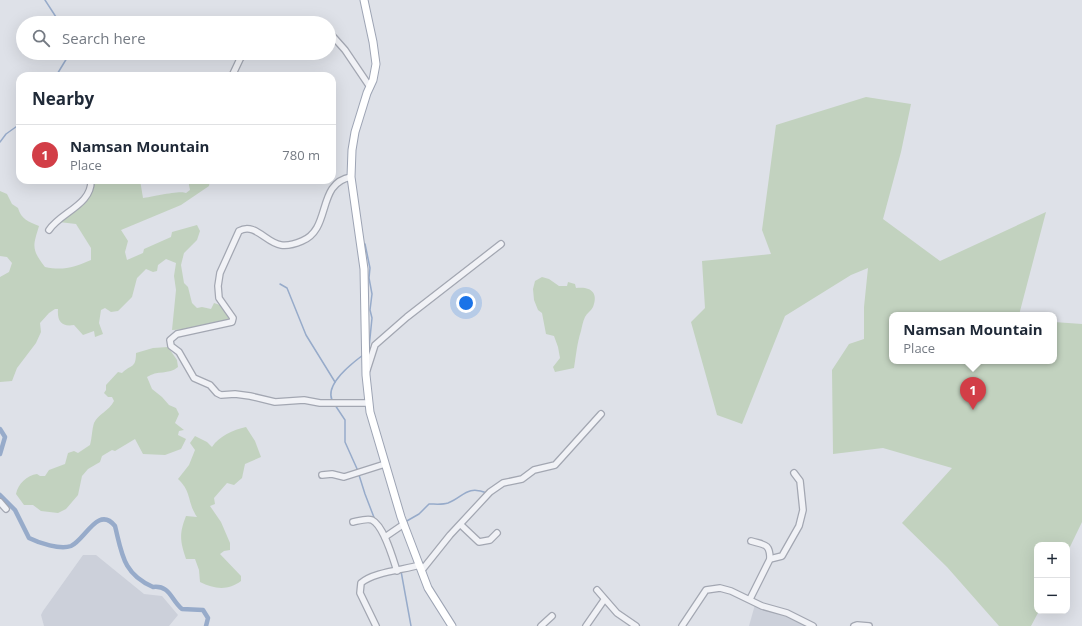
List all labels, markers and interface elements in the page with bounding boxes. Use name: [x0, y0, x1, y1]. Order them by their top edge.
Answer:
search box: [16, 16, 336, 60]
icon: search: [30, 27, 52, 49]
text: Search here: [62, 28, 146, 48]
text: Nearby: [32, 87, 94, 110]
text: Namsan Mountain: [70, 136, 209, 156]
text: 1: [41, 146, 49, 164]
text: 780 m: [282, 146, 320, 164]
text: Place: [70, 156, 102, 174]
your location: [456, 293, 476, 313]
popup: [889, 312, 1057, 364]
text: Namsan Mountain: [903, 319, 1043, 339]
text: Place: [903, 339, 935, 357]
pin: 1: [960, 377, 986, 410]
map controls: [1034, 542, 1070, 614]
button: +: [1034, 542, 1070, 578]
button: −: [1034, 578, 1070, 614]

